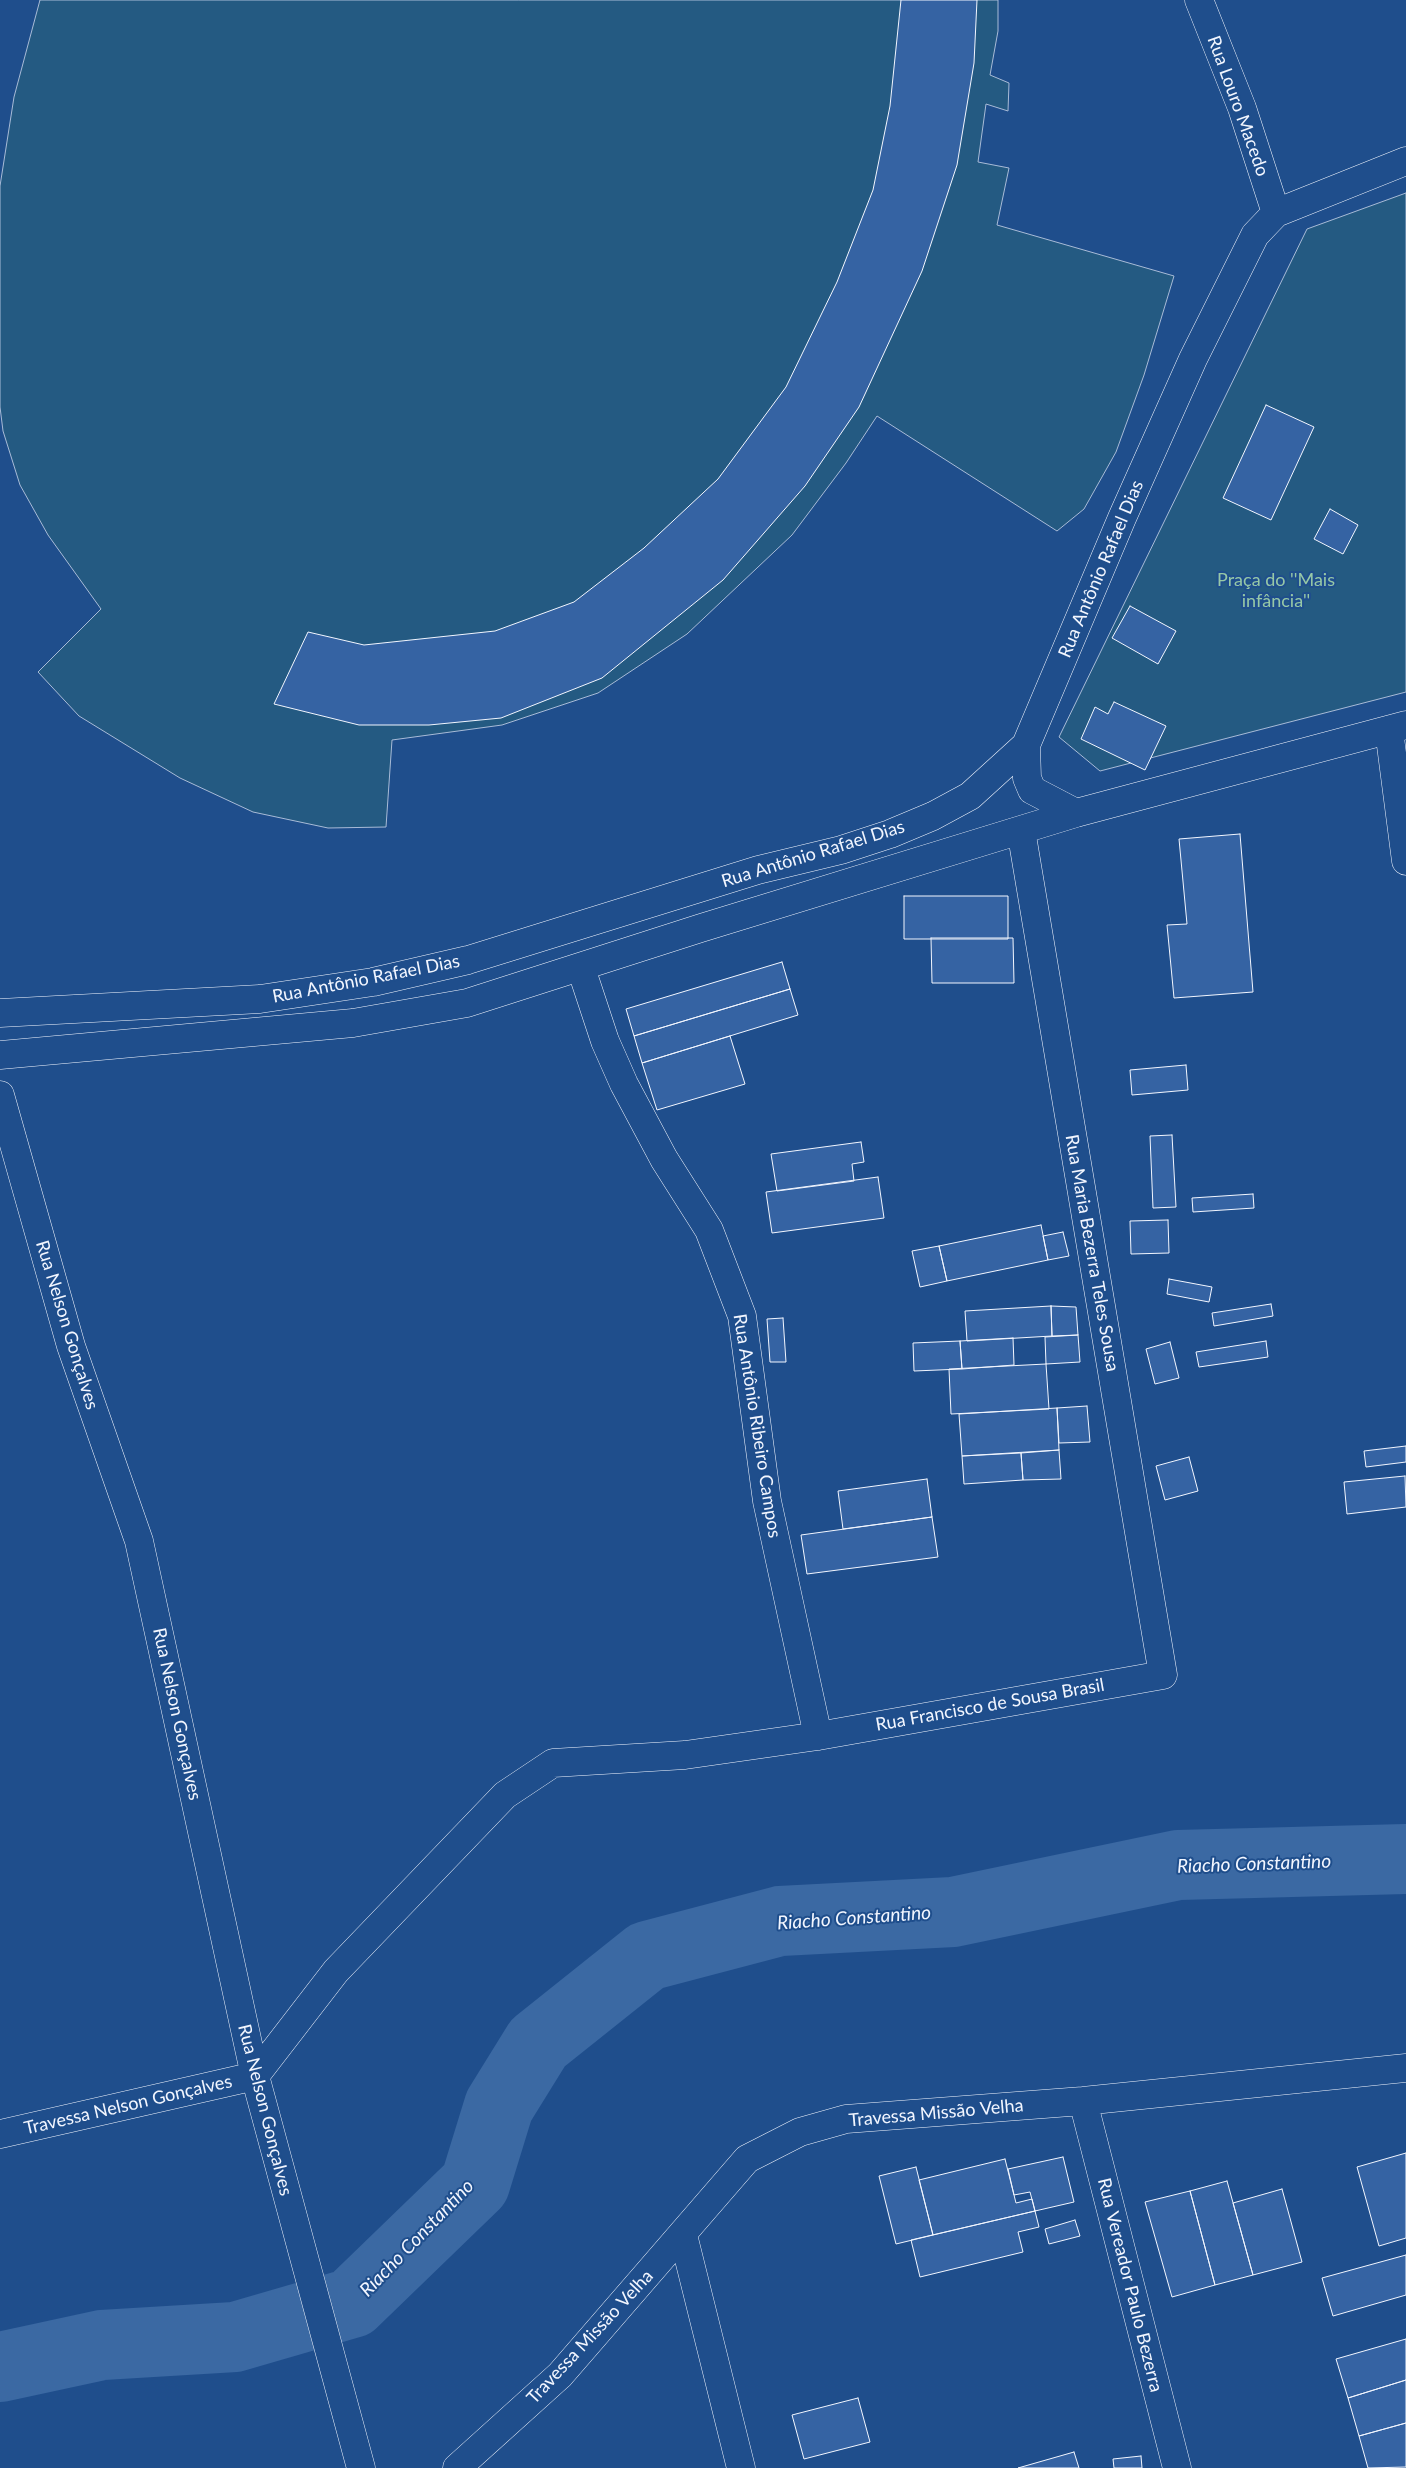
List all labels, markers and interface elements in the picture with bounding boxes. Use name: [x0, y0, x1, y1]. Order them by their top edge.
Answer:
street label: Rua Louro Macedo: [1203, 33, 1273, 179]
street label: Rua Antônio Rafael Dias: [1054, 477, 1148, 661]
park label: Praça do ''Mais infância'': [1217, 569, 1335, 612]
street label: Rua Antônio Rafael Dias: [719, 816, 907, 892]
street label: Rua Antônio Rafael Dias: [270, 950, 462, 1008]
street label: Rua Maria Bezerra Teles Sousa: [1061, 1133, 1123, 1373]
street label: Rua Nelson Gonçalves: [31, 1238, 103, 1412]
street label: Rua Antônio Ribeiro Campos: [729, 1312, 785, 1540]
street label: Rua Nelson Gonçalves: [148, 1626, 206, 1802]
street label: Rua Francisco de Sousa Brasil: [874, 1674, 1106, 1736]
water label: Riacho Constantino: [1177, 1850, 1331, 1878]
water label: Riacho Constantino: [776, 1901, 932, 1935]
street label: Rua Nelson Gonçalves: [233, 2022, 297, 2198]
street label: Travessa Nelson Gonçalves: [22, 2071, 234, 2139]
street label: Travessa Missão Velha: [848, 2095, 1024, 2131]
water label: Riacho Constantino: [355, 2175, 479, 2301]
street label: Rua Vereador Paulo Bezerra: [1093, 2176, 1167, 2394]
street label: Travessa Missão Velha: [522, 2266, 658, 2408]

